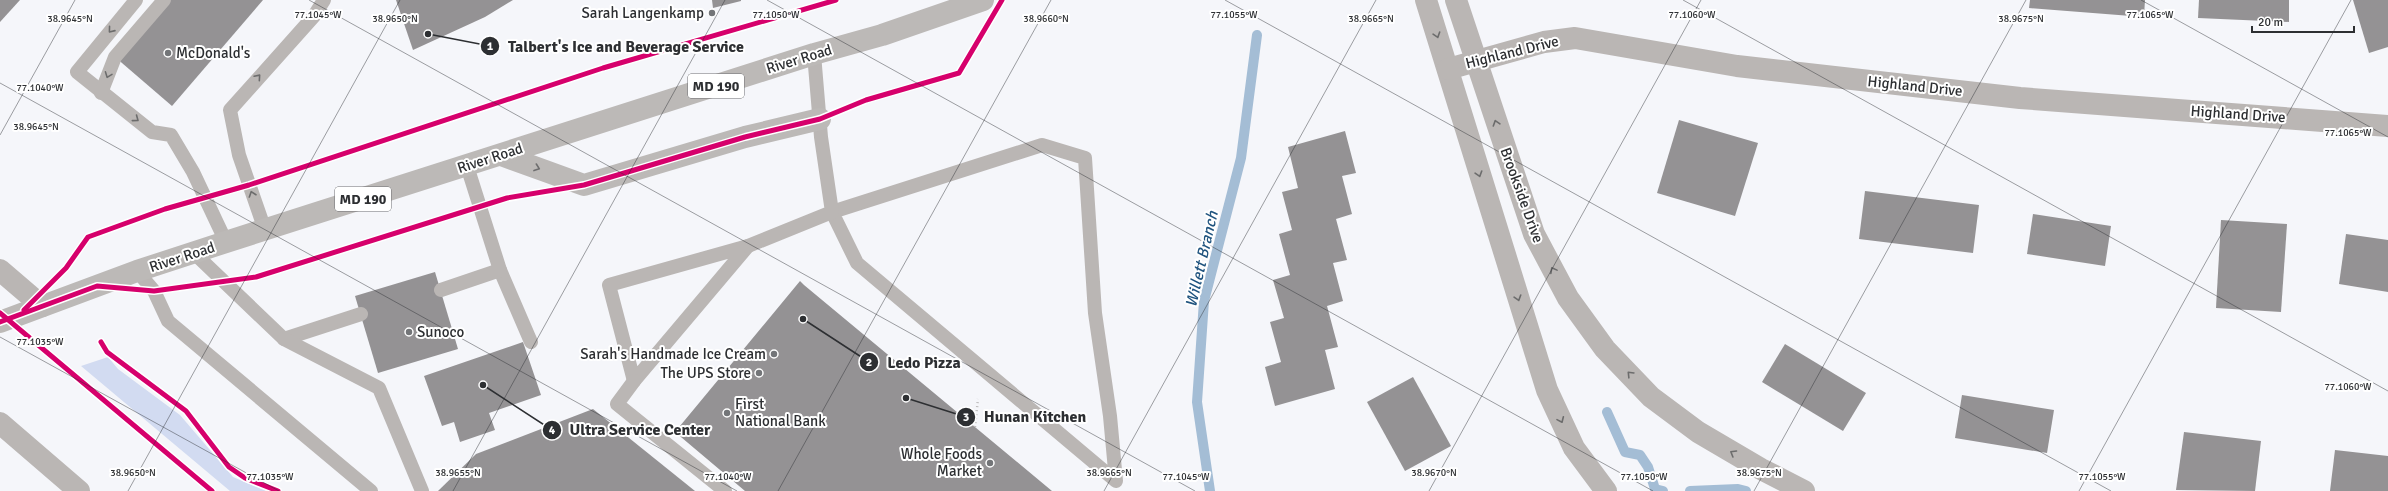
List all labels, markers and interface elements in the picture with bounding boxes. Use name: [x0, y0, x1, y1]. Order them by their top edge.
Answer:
place label: Sarah Langenkamp: [581, 4, 704, 22]
marker: Sarah Langenkamp: [707, 8, 717, 18]
scale bar: [2252, 8, 2354, 34]
text: 77.1045°W: [294, 9, 342, 21]
text: 77.1050°W: [752, 9, 800, 21]
text: 77.1055°W: [1210, 9, 1258, 21]
text: 77.1060°W: [1668, 9, 1716, 21]
text: 77.1065°W: [2126, 9, 2174, 21]
text: 38.9645°N: [47, 13, 93, 25]
text: 38.9650°N: [372, 13, 418, 25]
text: 38.9660°N: [1023, 13, 1069, 25]
text: 38.9665°N: [1348, 13, 1394, 25]
text: 38.9675°N: [1998, 13, 2044, 25]
text: 20 m: [2258, 15, 2283, 30]
one-way arrow: [109, 26, 116, 33]
one-way arrow: [1432, 31, 1441, 38]
callout: Talbert's Ice and Beverage Service: [480, 32, 752, 60]
street label: Highland Drive: [1464, 32, 1560, 72]
text: Talbert's Ice and Beverage Service: [508, 37, 744, 57]
text: 1: [487, 39, 494, 54]
street label: River Road: [764, 40, 834, 78]
place label: McDonald's: [176, 44, 251, 62]
marker: McDonald's: [163, 48, 173, 58]
one-way arrow: [104, 72, 112, 79]
street label: Highland Drive: [1867, 72, 1963, 100]
one-way arrow: [254, 74, 261, 82]
road number: MD 190: [688, 74, 744, 98]
text: 77.1040°W: [16, 82, 64, 94]
street label: Highland Drive: [2190, 102, 2286, 126]
one-way arrow: [131, 115, 138, 122]
one-way arrow: [1492, 120, 1501, 127]
text: 38.9645°N: [13, 121, 59, 133]
text: 77.1065°W: [2324, 127, 2372, 139]
street label: River Road: [455, 139, 525, 177]
street label: Brookside Drive: [1496, 145, 1548, 245]
one-way arrow: [534, 163, 541, 172]
one-way arrow: [1474, 170, 1483, 177]
road number: MD 190: [335, 187, 391, 211]
one-way arrow: [248, 190, 257, 197]
water label: Willett Branch: [1181, 208, 1223, 309]
street label: River Road: [147, 238, 217, 276]
one-way arrow: [1550, 267, 1558, 274]
one-way arrow: [1513, 294, 1522, 301]
place label: Sunoco: [417, 323, 465, 341]
marker: Sunoco: [404, 327, 414, 337]
text: 77.1035°W: [16, 336, 64, 348]
place label: Sarah's Handmade Ice Cream: [580, 345, 766, 363]
callout: Ledo Pizza: [859, 348, 969, 376]
marker: Sarah's Handmade Ice Cream: [769, 349, 779, 359]
text: Ledo Pizza: [887, 353, 961, 373]
text: 2: [866, 355, 872, 370]
place label: The UPS Store: [660, 364, 751, 382]
marker: The UPS Store: [754, 368, 764, 378]
one-way arrow: [1627, 371, 1635, 379]
text: 77.1060°W: [2324, 381, 2372, 393]
place label: First National Bank: [735, 395, 826, 430]
callout: Hunan Kitchen: [956, 403, 1095, 431]
text: Hunan Kitchen: [984, 407, 1086, 427]
marker: First National Bank: [722, 408, 732, 418]
text: 3: [963, 410, 969, 425]
callout: Ultra Service Center: [542, 416, 719, 444]
one-way arrow: [1556, 416, 1564, 424]
text: Ultra Service Center: [570, 420, 711, 440]
text: 4: [549, 423, 556, 438]
place label: Whole Foods Market: [901, 445, 982, 480]
one-way arrow: [1730, 450, 1737, 457]
marker: Whole Foods Market: [985, 458, 995, 468]
text: 38.9650°N: [110, 467, 156, 479]
text: 38.9655°N: [435, 467, 481, 479]
text: 38.9665°N: [1086, 467, 1132, 479]
text: 38.9670°N: [1411, 467, 1457, 479]
text: 38.9675°N: [1736, 467, 1782, 479]
text: 77.1035°W: [246, 471, 294, 483]
text: 77.1040°W: [704, 471, 752, 483]
text: 77.1045°W: [1162, 471, 1210, 483]
text: 77.1050°W: [1620, 471, 1668, 483]
text: 77.1055°W: [2078, 471, 2126, 483]

